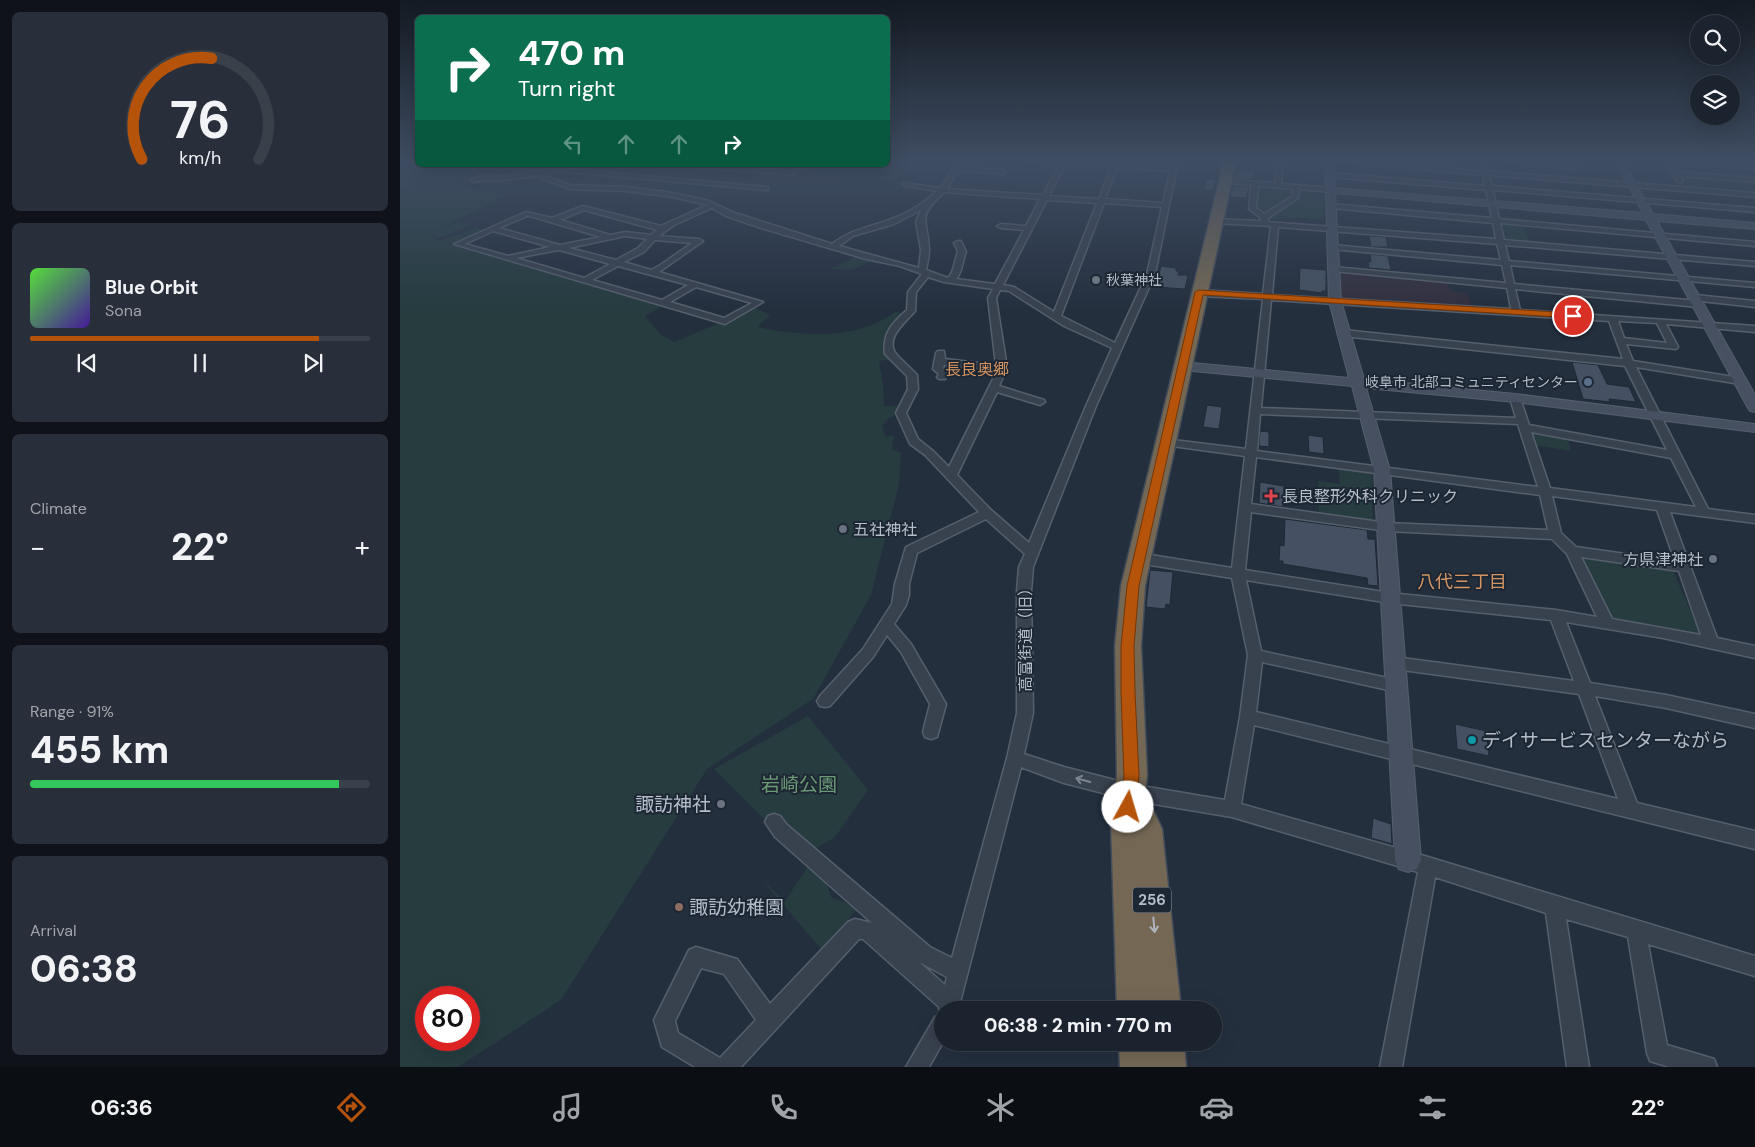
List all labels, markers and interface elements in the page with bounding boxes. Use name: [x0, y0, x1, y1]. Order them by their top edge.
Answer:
map controls: [1690, 15, 1740, 125]
button: search: [1690, 15, 1740, 65]
text: 470 m: [518, 30, 625, 76]
icon: right: [435, 35, 500, 100]
text: Turn right: [518, 74, 615, 103]
button: layers: [1690, 75, 1740, 125]
text: 76: [170, 86, 230, 154]
icon: left: [559, 130, 587, 158]
icon: ahead: [612, 130, 640, 158]
icon: ahead: [665, 130, 693, 158]
icon: right: [718, 130, 746, 158]
text: km/h: [179, 146, 221, 170]
place label: 秋葉神社: [1106, 271, 1162, 289]
marker: 秋葉神社: [1090, 274, 1102, 286]
text: Blue Orbit: [105, 275, 198, 300]
pin: [1552, 295, 1594, 337]
text: Sona: [105, 300, 142, 321]
icon: arrive: [1559, 302, 1587, 330]
icon: previous: [73, 349, 101, 377]
icon: pause: [186, 349, 214, 377]
icon: next: [299, 349, 327, 377]
district label: 長良奥郷: [945, 359, 1009, 380]
place label: 岐阜市 北部コミュニティセンター: [1365, 373, 1578, 391]
marker: 岐阜市 北部コミュニティセンター: [1582, 376, 1594, 388]
place label: 長良整形外科クリニック: [1282, 486, 1458, 507]
marker: 長良整形外科クリニック: [1264, 489, 1278, 503]
text: Climate: [30, 498, 87, 519]
place label: 五社神社: [853, 519, 917, 540]
text: 22°: [171, 522, 229, 572]
marker: 五社神社: [837, 523, 849, 535]
text: −: [30, 529, 45, 566]
text: +: [355, 529, 370, 566]
place label: 方県津神社: [1623, 549, 1703, 570]
marker: 方県津神社: [1707, 553, 1719, 565]
district label: 八代三丁目: [1417, 570, 1507, 594]
street label: 高富街道（旧）: [1015, 580, 1036, 692]
text: Range · 91%: [30, 701, 114, 722]
text: 455 km: [30, 725, 169, 775]
place label: デイサービスセンターながら: [1482, 728, 1729, 753]
marker: デイサービスセンターながら: [1466, 734, 1478, 746]
park label: 岩崎公園: [761, 772, 837, 797]
one-way arrow: [1075, 775, 1091, 784]
position arrow: [1101, 780, 1153, 832]
place label: 諏訪神社: [635, 792, 711, 817]
marker: 諏訪神社: [715, 798, 727, 810]
road number: 256: [1133, 888, 1171, 912]
place label: 諏訪幼稚園: [689, 895, 784, 920]
marker: 諏訪幼稚園: [673, 901, 685, 913]
one-way arrow: [1150, 917, 1159, 933]
text: Arrival: [30, 920, 77, 941]
text: 06:38: [30, 944, 138, 994]
speed limit sign: 80: [415, 986, 480, 1051]
text: 06:38 · 2 min · 770 m: [984, 1013, 1172, 1038]
icon: directions: [334, 1090, 369, 1125]
icon: music: [550, 1090, 585, 1125]
icon: phone: [766, 1090, 801, 1125]
icon: climate: [983, 1090, 1018, 1125]
icon: car: [1199, 1090, 1234, 1125]
icon: filters: [1415, 1090, 1450, 1125]
text: 06:36: [91, 1093, 153, 1122]
text: 22°: [1631, 1093, 1664, 1122]

